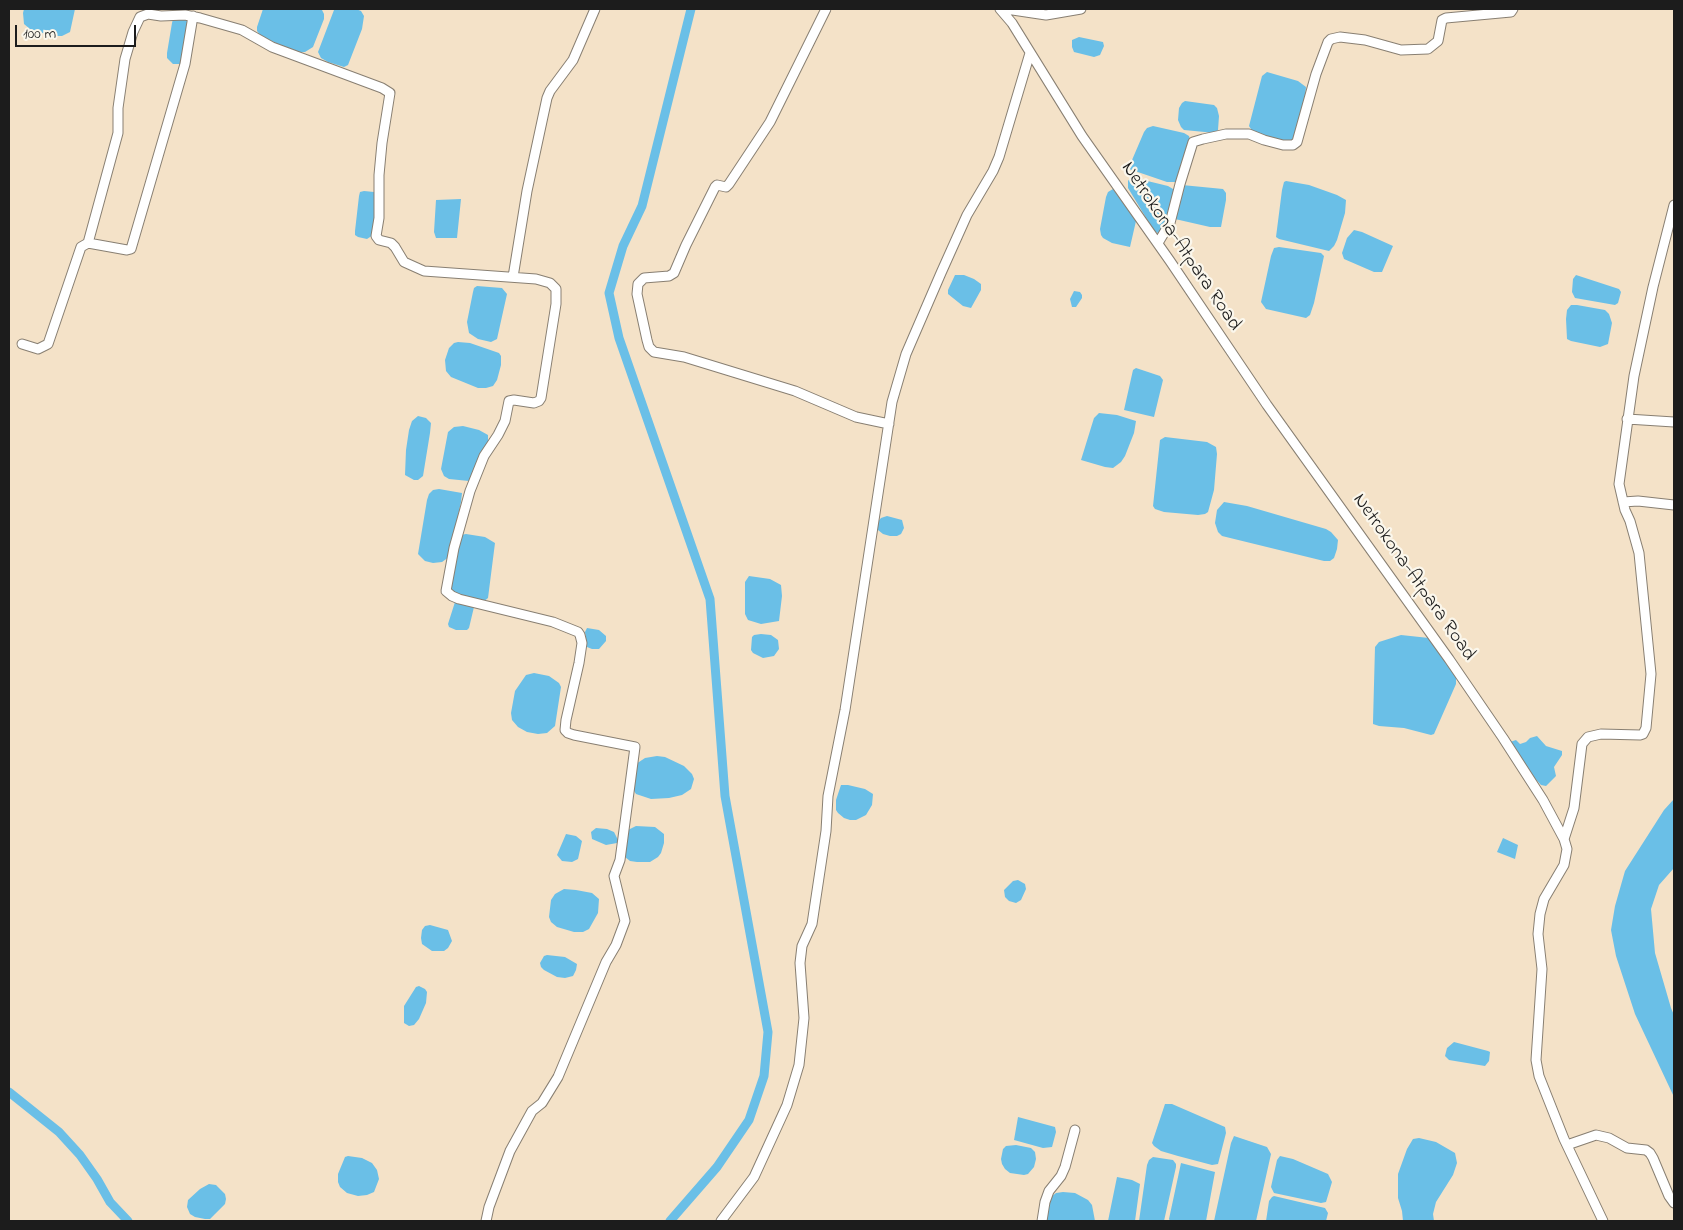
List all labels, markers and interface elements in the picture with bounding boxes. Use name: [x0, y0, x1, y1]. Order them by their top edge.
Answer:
scale bar: [18, 15, 139, 47]
text: 100 m: [23, 23, 56, 45]
street label: Netrokona-Atpara Road: [1114, 158, 1246, 336]
street label: Netrokona-Atpara Road: [1346, 490, 1480, 666]

